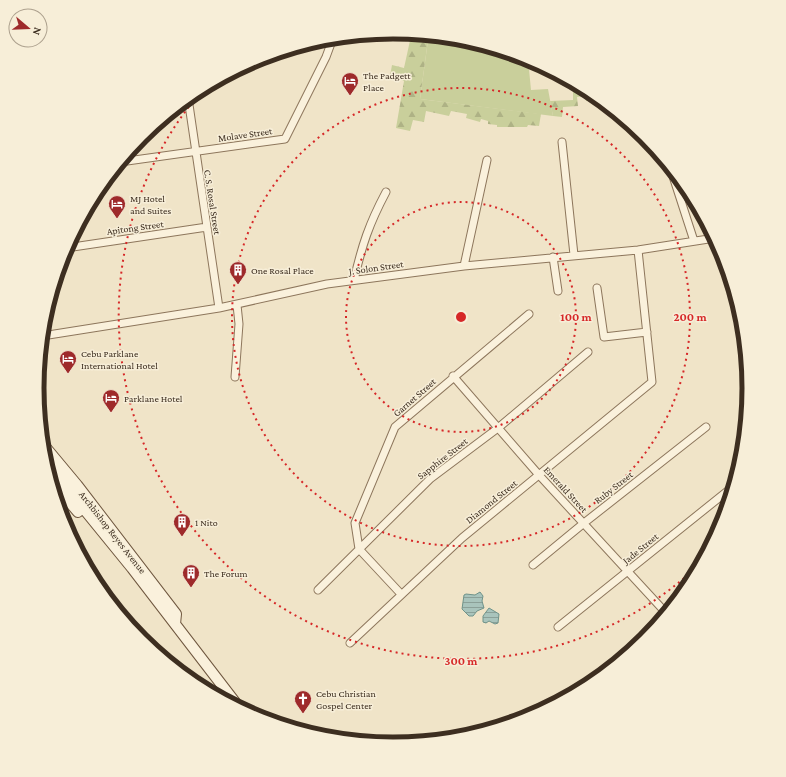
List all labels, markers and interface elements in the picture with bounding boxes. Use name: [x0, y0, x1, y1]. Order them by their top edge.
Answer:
north arrow: [8, 8, 48, 48]
text: N: [30, 26, 44, 37]
place label: The Padgett Place: [363, 70, 411, 93]
hotel icon: The Padgett Place: [340, 71, 360, 96]
street label: Molave Street: [217, 125, 274, 144]
street label: C. S. Rosal Street: [202, 169, 223, 236]
place label: MJ Hotel and Suites: [130, 193, 171, 216]
hotel icon: MJ Hotel and Suites: [107, 194, 127, 219]
street label: Apitong Street: [106, 218, 165, 237]
street label: J. Solon Street: [347, 258, 405, 277]
building icon: One Rosal Place: [228, 260, 248, 285]
place label: One Rosal Place: [251, 265, 314, 276]
centre of rings: [454, 310, 468, 324]
text: 100 m: [560, 310, 593, 324]
text: 200 m: [673, 310, 707, 324]
place label: Cebu Parklane International Hotel: [81, 348, 158, 371]
hotel icon: Cebu Parklane International Hotel: [58, 349, 78, 374]
street label: Garnet Street: [391, 375, 438, 419]
hotel icon: Parklane Hotel: [101, 388, 121, 413]
place label: Parklane Hotel: [124, 393, 183, 404]
street label: Sapphire Street: [415, 435, 470, 481]
street label: Emerald Street: [541, 464, 590, 515]
street label: Ruby Street: [592, 469, 635, 506]
street label: Diamond Street: [463, 477, 520, 525]
street label: Archbishop Reyes Avenue: [77, 489, 149, 576]
building icon: 1 Nito: [172, 512, 192, 537]
place label: 1 Nito: [195, 517, 218, 528]
street label: Jade Street: [620, 530, 661, 567]
building icon: The Forum: [181, 563, 201, 588]
place label: The Forum: [204, 568, 248, 579]
text: 300 m: [445, 654, 478, 668]
place label: Cebu Christian Gospel Center: [316, 688, 376, 711]
church icon: Cebu Christian Gospel Center: [293, 689, 313, 714]

